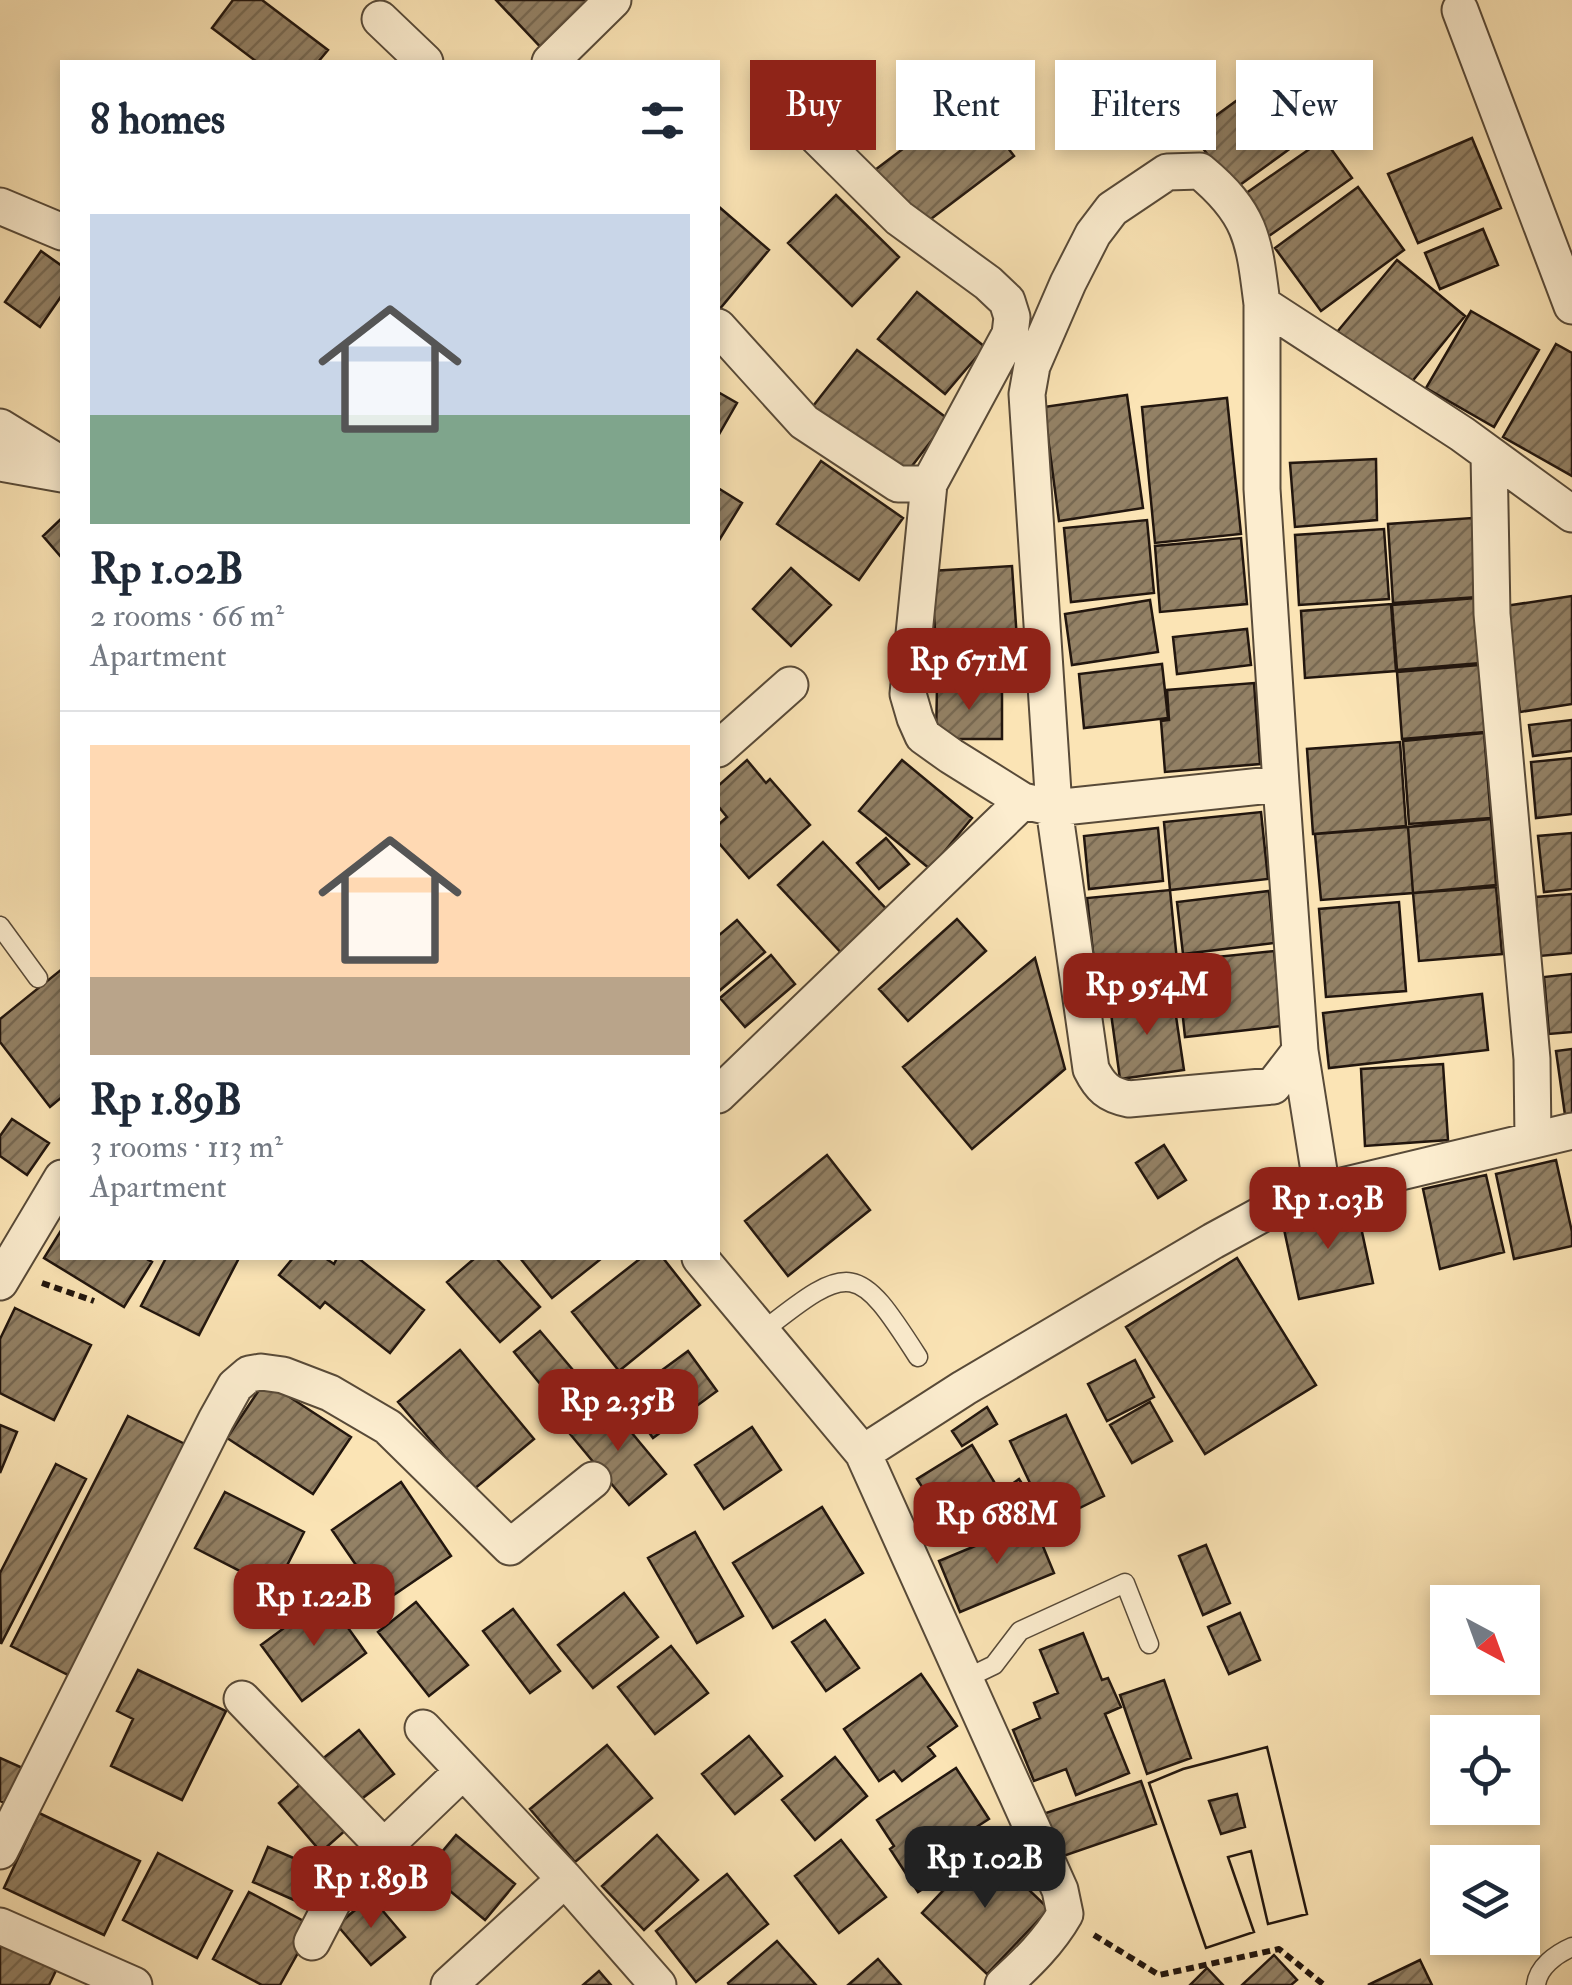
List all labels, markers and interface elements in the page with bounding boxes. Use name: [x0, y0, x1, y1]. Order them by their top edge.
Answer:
chip: Buy: [750, 60, 876, 150]
chip: Rent: [896, 60, 1035, 150]
chip: Filters: [1055, 60, 1216, 150]
chip: New: [1236, 60, 1373, 150]
icon: filters: [635, 93, 690, 148]
text: 8 homes: [90, 94, 225, 146]
icon: home: [300, 279, 480, 459]
text: Rp 1.02B: [90, 544, 244, 596]
text: 2 rooms · 66 m²: [90, 596, 284, 636]
pin: Rp 671M: [877, 628, 1061, 713]
text: Apartment: [90, 636, 227, 676]
text: Rp 671M: [910, 640, 1029, 680]
icon: home: [300, 810, 480, 990]
pin: Rp 954M: [1055, 953, 1239, 1038]
text: Rp 954M: [1085, 965, 1209, 1005]
text: Rp 1.89B: [90, 1075, 242, 1127]
text: 3 rooms · 113 m²: [90, 1127, 283, 1167]
text: Apartment: [90, 1167, 227, 1207]
pin: Rp 1.03B: [1225, 1167, 1431, 1252]
text: Rp 1.03B: [1271, 1179, 1385, 1219]
pin: Rp 2.35B: [515, 1369, 721, 1454]
text: Rp 2.35B: [560, 1381, 676, 1421]
pin: Rp 688M: [905, 1482, 1089, 1567]
text: Rp 688M: [936, 1494, 1058, 1534]
pin: Rp 1.22B: [211, 1564, 417, 1649]
text: Rp 1.22B: [256, 1576, 372, 1616]
north arrow: [1430, 1585, 1540, 1695]
map controls: [1430, 1585, 1540, 1955]
button: locate: [1430, 1715, 1540, 1825]
pin: Rp 1.02B: [882, 1826, 1088, 1911]
text: Rp 1.02B: [926, 1838, 1044, 1878]
button: layers: [1430, 1845, 1540, 1955]
pin: Rp 1.89B: [268, 1846, 474, 1931]
text: Rp 1.89B: [313, 1858, 429, 1898]

